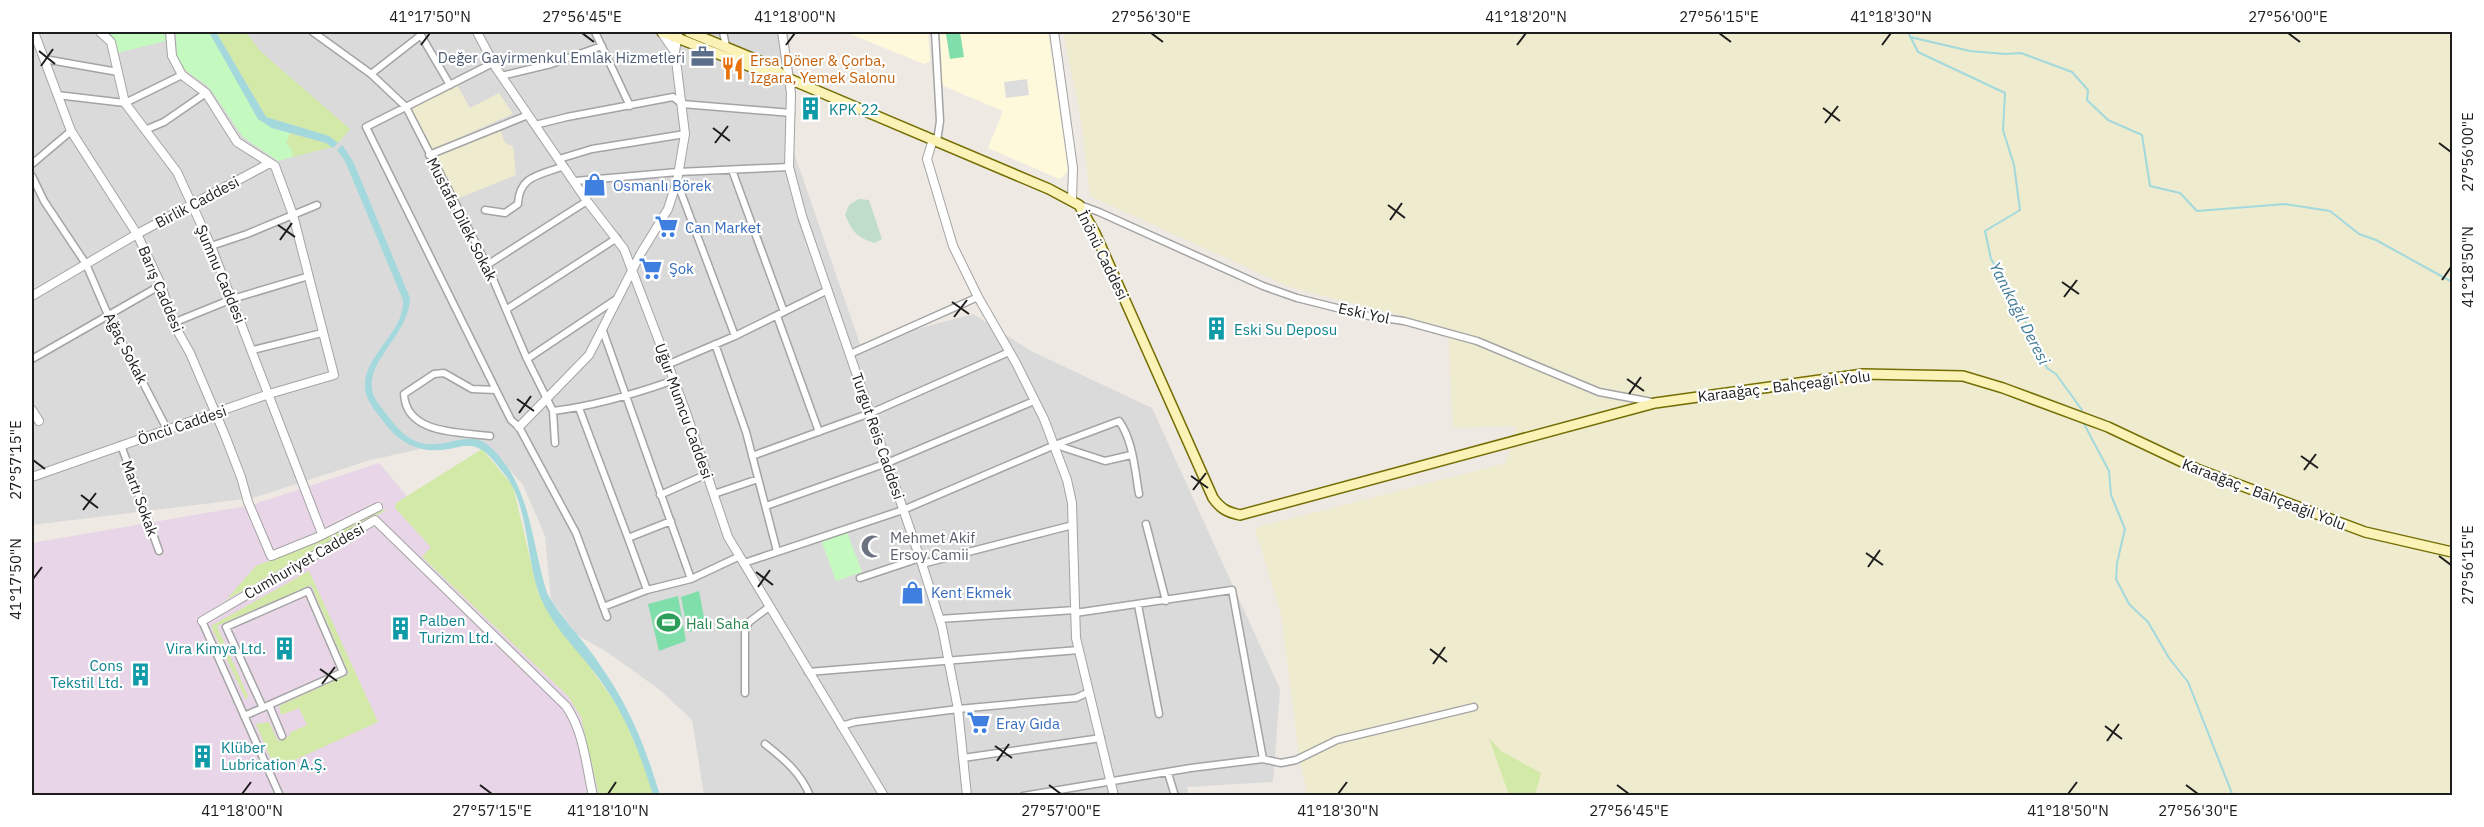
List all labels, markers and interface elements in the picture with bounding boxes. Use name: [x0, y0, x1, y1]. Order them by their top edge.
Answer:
text: 41°17'50"N: [389, 7, 471, 26]
text: 27°56'45"E: [542, 7, 622, 26]
text: 41°18'00"N: [754, 7, 836, 26]
text: 27°56'30"E: [1111, 7, 1191, 26]
text: 41°18'20"N: [1485, 7, 1567, 26]
text: 27°56'15"E: [1679, 7, 1759, 26]
text: 41°18'30"N: [1850, 7, 1932, 26]
text: 27°56'00"E: [2248, 7, 2328, 26]
office icon: Değer Gayirmenkul Emlak Hizmetleri: [690, 44, 716, 70]
place label: Değer Gayirmenkul Emlak Hizmetleri: [438, 48, 685, 67]
place label: Ersa Döner & Çorba, Izgara, Yemek Salonu: [750, 51, 895, 87]
restaurant icon: Ersa Döner & Çorba, Izgara, Yemek Salonu: [719, 56, 745, 82]
building icon: KPK 22: [798, 96, 824, 122]
place label: KPK 22: [829, 100, 879, 119]
text: 27°56'00"E: [2458, 112, 2477, 192]
street label: Mustafa Dilek Sokak: [423, 154, 501, 284]
street label: Birlik Caddesi: [152, 172, 242, 232]
shop icon: Osmanlı Börek: [582, 172, 608, 198]
place label: Osmanlı Börek: [613, 176, 712, 195]
street label: İnönü Caddesi: [1073, 207, 1133, 303]
supermarket icon: Can Market: [654, 214, 680, 240]
place label: Can Market: [685, 218, 761, 237]
street label: Şumnu Caddesi: [192, 222, 250, 326]
text: 41°18'50"N: [2458, 226, 2477, 308]
street label: Barış Caddesi: [134, 243, 188, 335]
supermarket icon: Şok: [638, 255, 664, 281]
water label: Yanıkağıl Deresi: [1985, 258, 2055, 369]
place label: Şok: [669, 259, 694, 278]
street label: Eski Yol: [1337, 298, 1391, 328]
street label: Ağaç Sokak: [100, 309, 152, 387]
building icon: Eski Su Deposu: [1203, 316, 1229, 342]
place label: Eski Su Deposu: [1234, 320, 1337, 339]
street label: Uğur Mumcu Caddesi: [651, 341, 717, 481]
street label: Karaağaç - Bahçeağıl Yolu: [1697, 366, 1871, 406]
street label: Turgut Reis Caddesi: [847, 370, 909, 502]
street label: Öncü Caddesi: [135, 401, 229, 449]
text: 27°57'15"E: [6, 420, 25, 500]
street label: Karaağaç - Bahçeağıl Yolu: [2179, 454, 2349, 534]
street label: Martı Sokak: [118, 458, 162, 539]
street label: Cumhuriyet Caddesi: [240, 519, 368, 603]
text: 27°56'15"E: [2458, 525, 2477, 605]
place label: Mehmet Akif Ersoy Camii: [890, 528, 975, 564]
mosque icon: Mehmet Akif Ersoy Camii: [859, 533, 885, 559]
text: 41°17'50"N: [6, 538, 25, 620]
shop icon: Kent Ekmek: [900, 579, 926, 605]
place label: Kent Ekmek: [931, 583, 1012, 602]
sports icon: Halı Saha: [655, 610, 681, 636]
place label: Palben Turizm Ltd.: [419, 611, 494, 647]
place label: Halı Saha: [686, 614, 749, 633]
building icon: Palben Turizm Ltd.: [388, 616, 414, 642]
building icon: Vira Kimya Ltd.: [271, 635, 297, 661]
place label: Vira Kimya Ltd.: [166, 639, 266, 658]
place label: Cons Tekstil Ltd.: [50, 656, 123, 692]
building icon: Cons Tekstil Ltd.: [128, 661, 154, 687]
supermarket icon: Eray Gıda: [965, 710, 991, 736]
place label: Eray Gıda: [996, 714, 1060, 733]
place label: Klüber Lubrication A.Ş.: [221, 738, 327, 774]
building icon: Klüber Lubrication A.Ş.: [190, 743, 216, 769]
text: 41°18'00"N: [201, 801, 283, 820]
text: 27°57'15"E: [452, 801, 532, 820]
text: 41°18'10"N: [567, 801, 649, 820]
text: 27°57'00"E: [1021, 801, 1101, 820]
text: 41°18'30"N: [1297, 801, 1379, 820]
text: 27°56'45"E: [1589, 801, 1669, 820]
text: 41°18'50"N: [2027, 801, 2109, 820]
text: 27°56'30"E: [2158, 801, 2238, 820]

